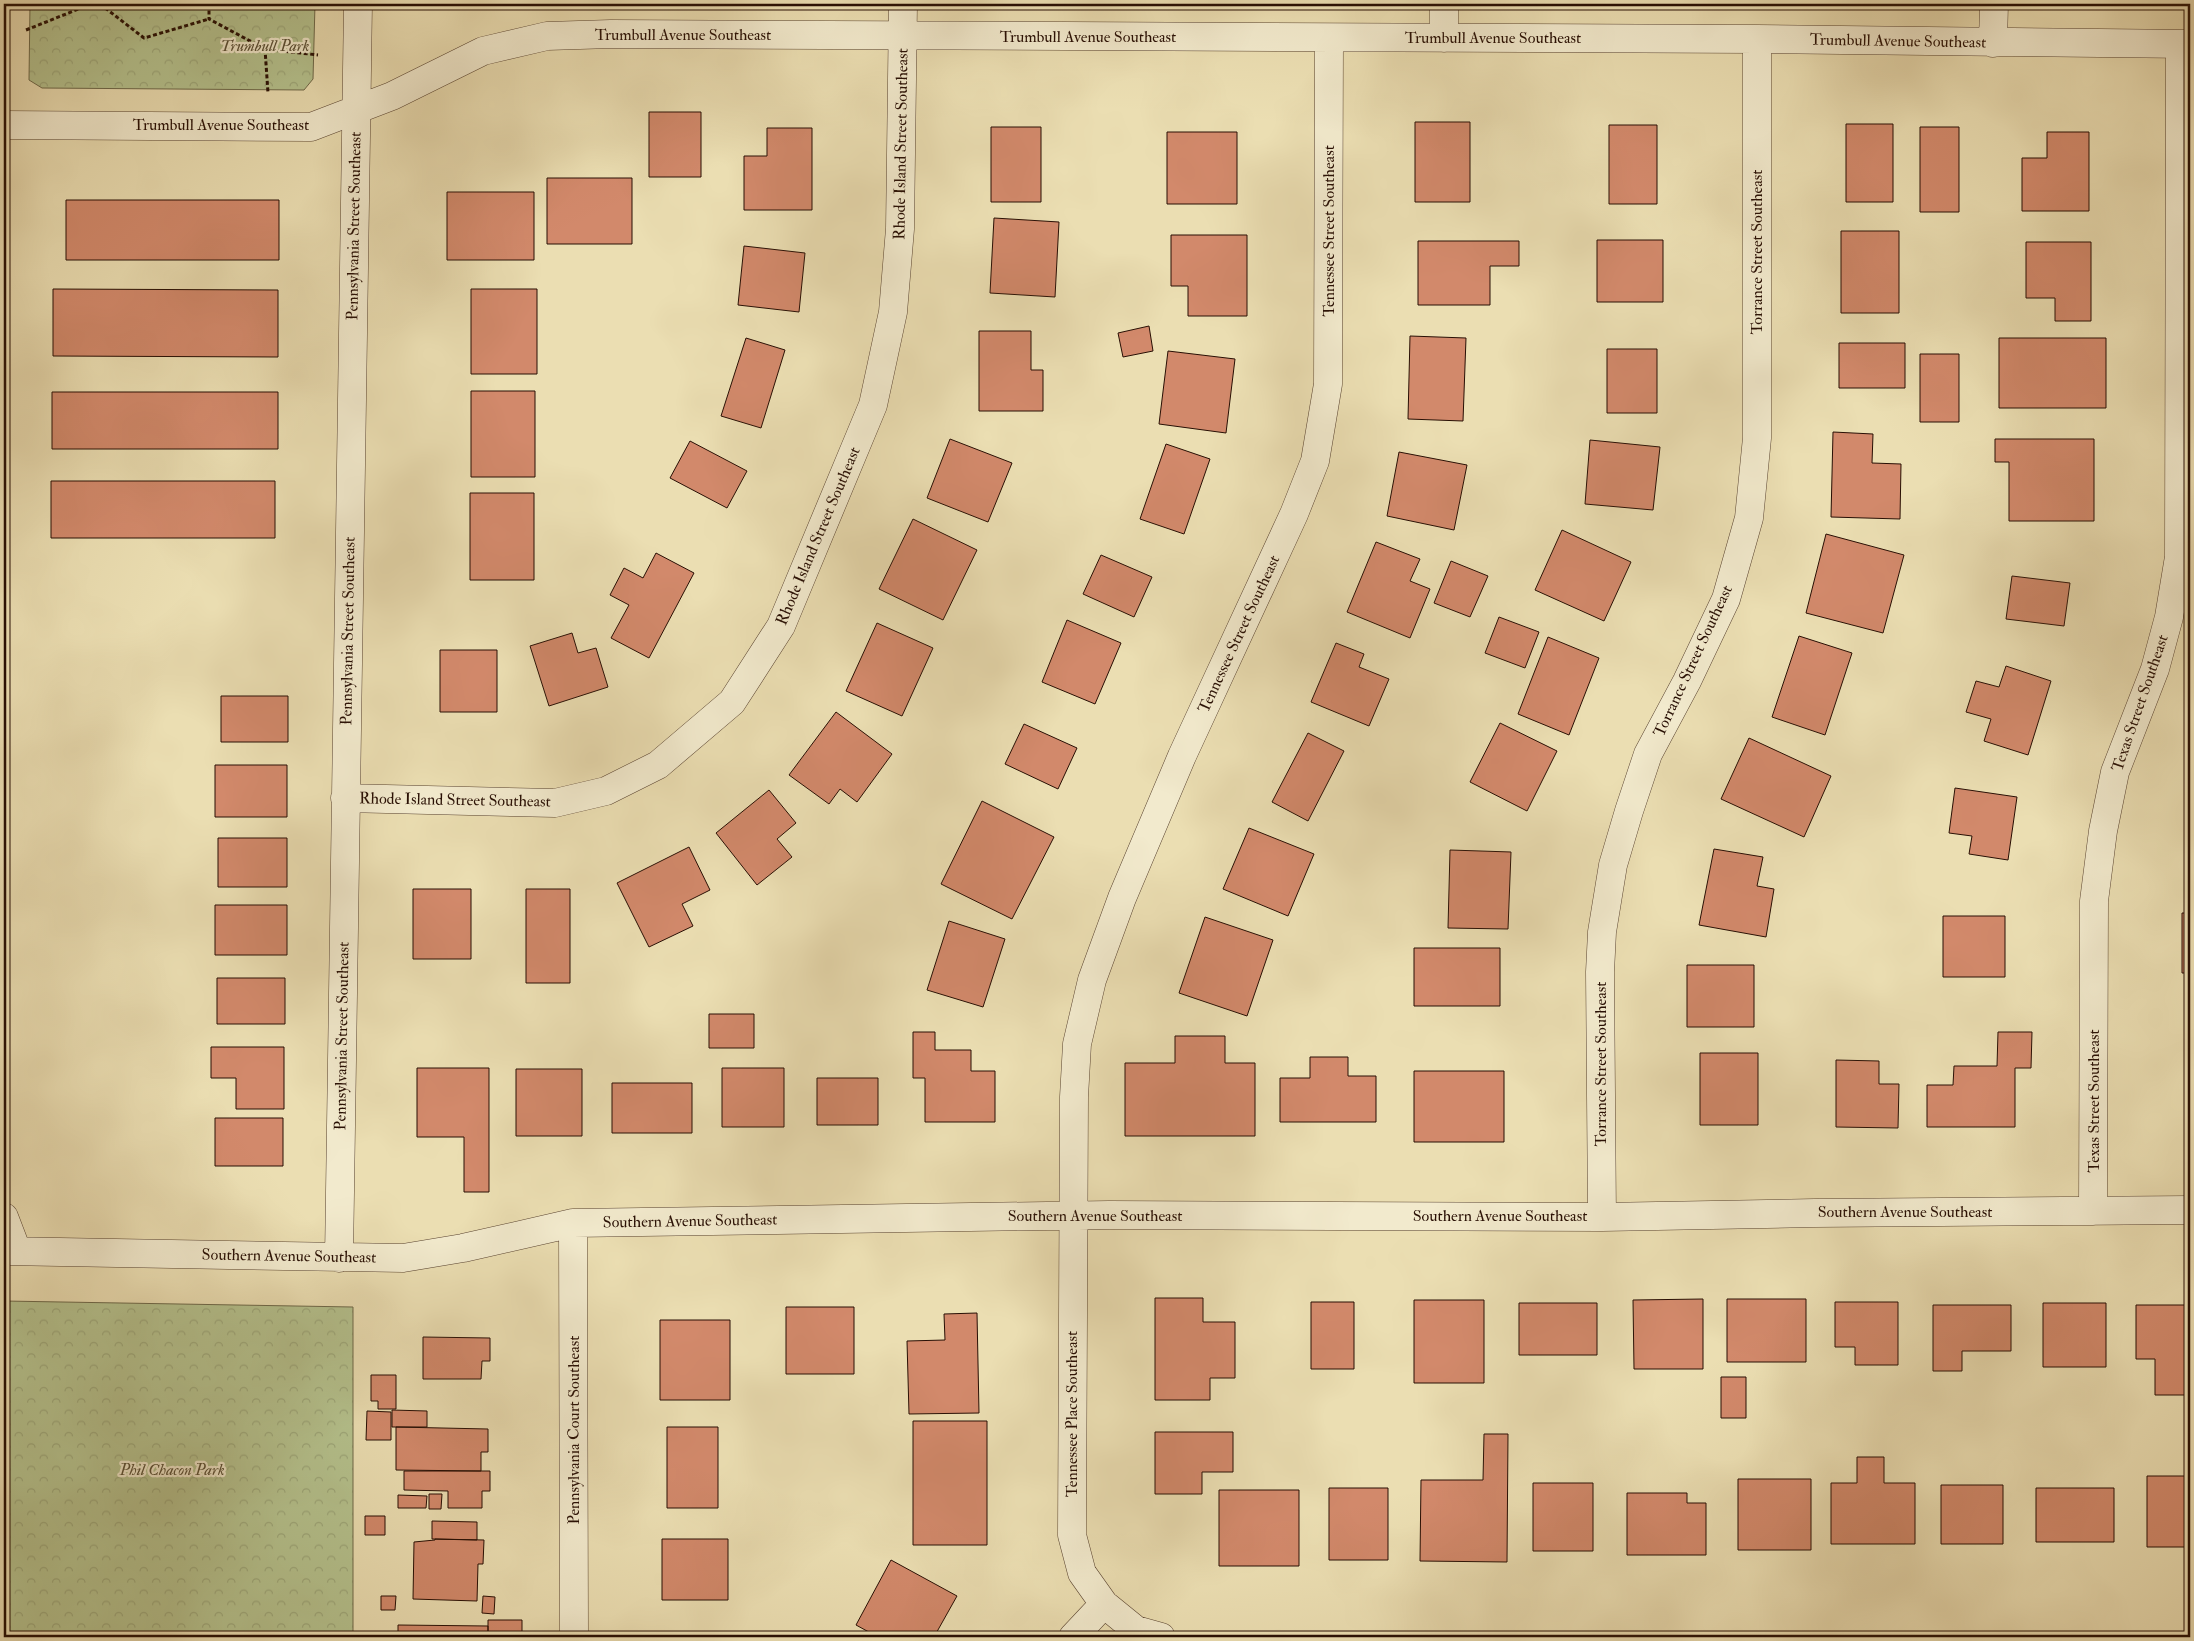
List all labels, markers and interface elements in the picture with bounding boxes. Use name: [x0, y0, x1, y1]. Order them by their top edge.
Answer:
street label: Trumbull Avenue Southeast: [595, 25, 771, 45]
street label: Trumbull Avenue Southeast: [1000, 27, 1176, 47]
street label: Trumbull Avenue Southeast: [1405, 28, 1581, 48]
street label: Trumbull Avenue Southeast: [1810, 29, 1986, 53]
park label: Trumbull Park: [221, 36, 310, 56]
street label: Rhode Island Street Southeast: [889, 48, 913, 240]
street label: Trumbull Avenue Southeast: [133, 115, 309, 135]
street label: Pennsylvania Street Southeast: [342, 131, 366, 321]
street label: Tennessee Street Southeast: [1319, 145, 1339, 317]
street label: Torrance Street Southeast: [1747, 170, 1767, 335]
street label: Rhode Island Street Southeast: [771, 444, 865, 628]
street label: Pennsylvania Street Southeast: [336, 536, 360, 726]
street label: Tennessee Street Southeast: [1194, 552, 1284, 716]
street label: Torrance Street Southeast: [1649, 582, 1737, 740]
street label: Texas Street Southeast: [2107, 632, 2173, 774]
street label: Rhode Island Street Southeast: [359, 788, 551, 812]
street label: Pennsylvania Street Southeast: [330, 941, 354, 1131]
street label: Torrance Street Southeast: [1591, 982, 1611, 1147]
street label: Texas Street Southeast: [2084, 1029, 2104, 1173]
street label: Southern Avenue Southeast: [1818, 1202, 1992, 1222]
street label: Southern Avenue Southeast: [1008, 1206, 1182, 1226]
street label: Southern Avenue Southeast: [1413, 1206, 1587, 1226]
street label: Southern Avenue Southeast: [602, 1209, 778, 1233]
street label: Southern Avenue Southeast: [201, 1244, 377, 1268]
street label: Tennessee Place Southeast: [1062, 1331, 1082, 1497]
street label: Pennsylvania Court Southeast: [564, 1335, 584, 1525]
park label: Phil Chacon Park: [118, 1460, 225, 1480]

